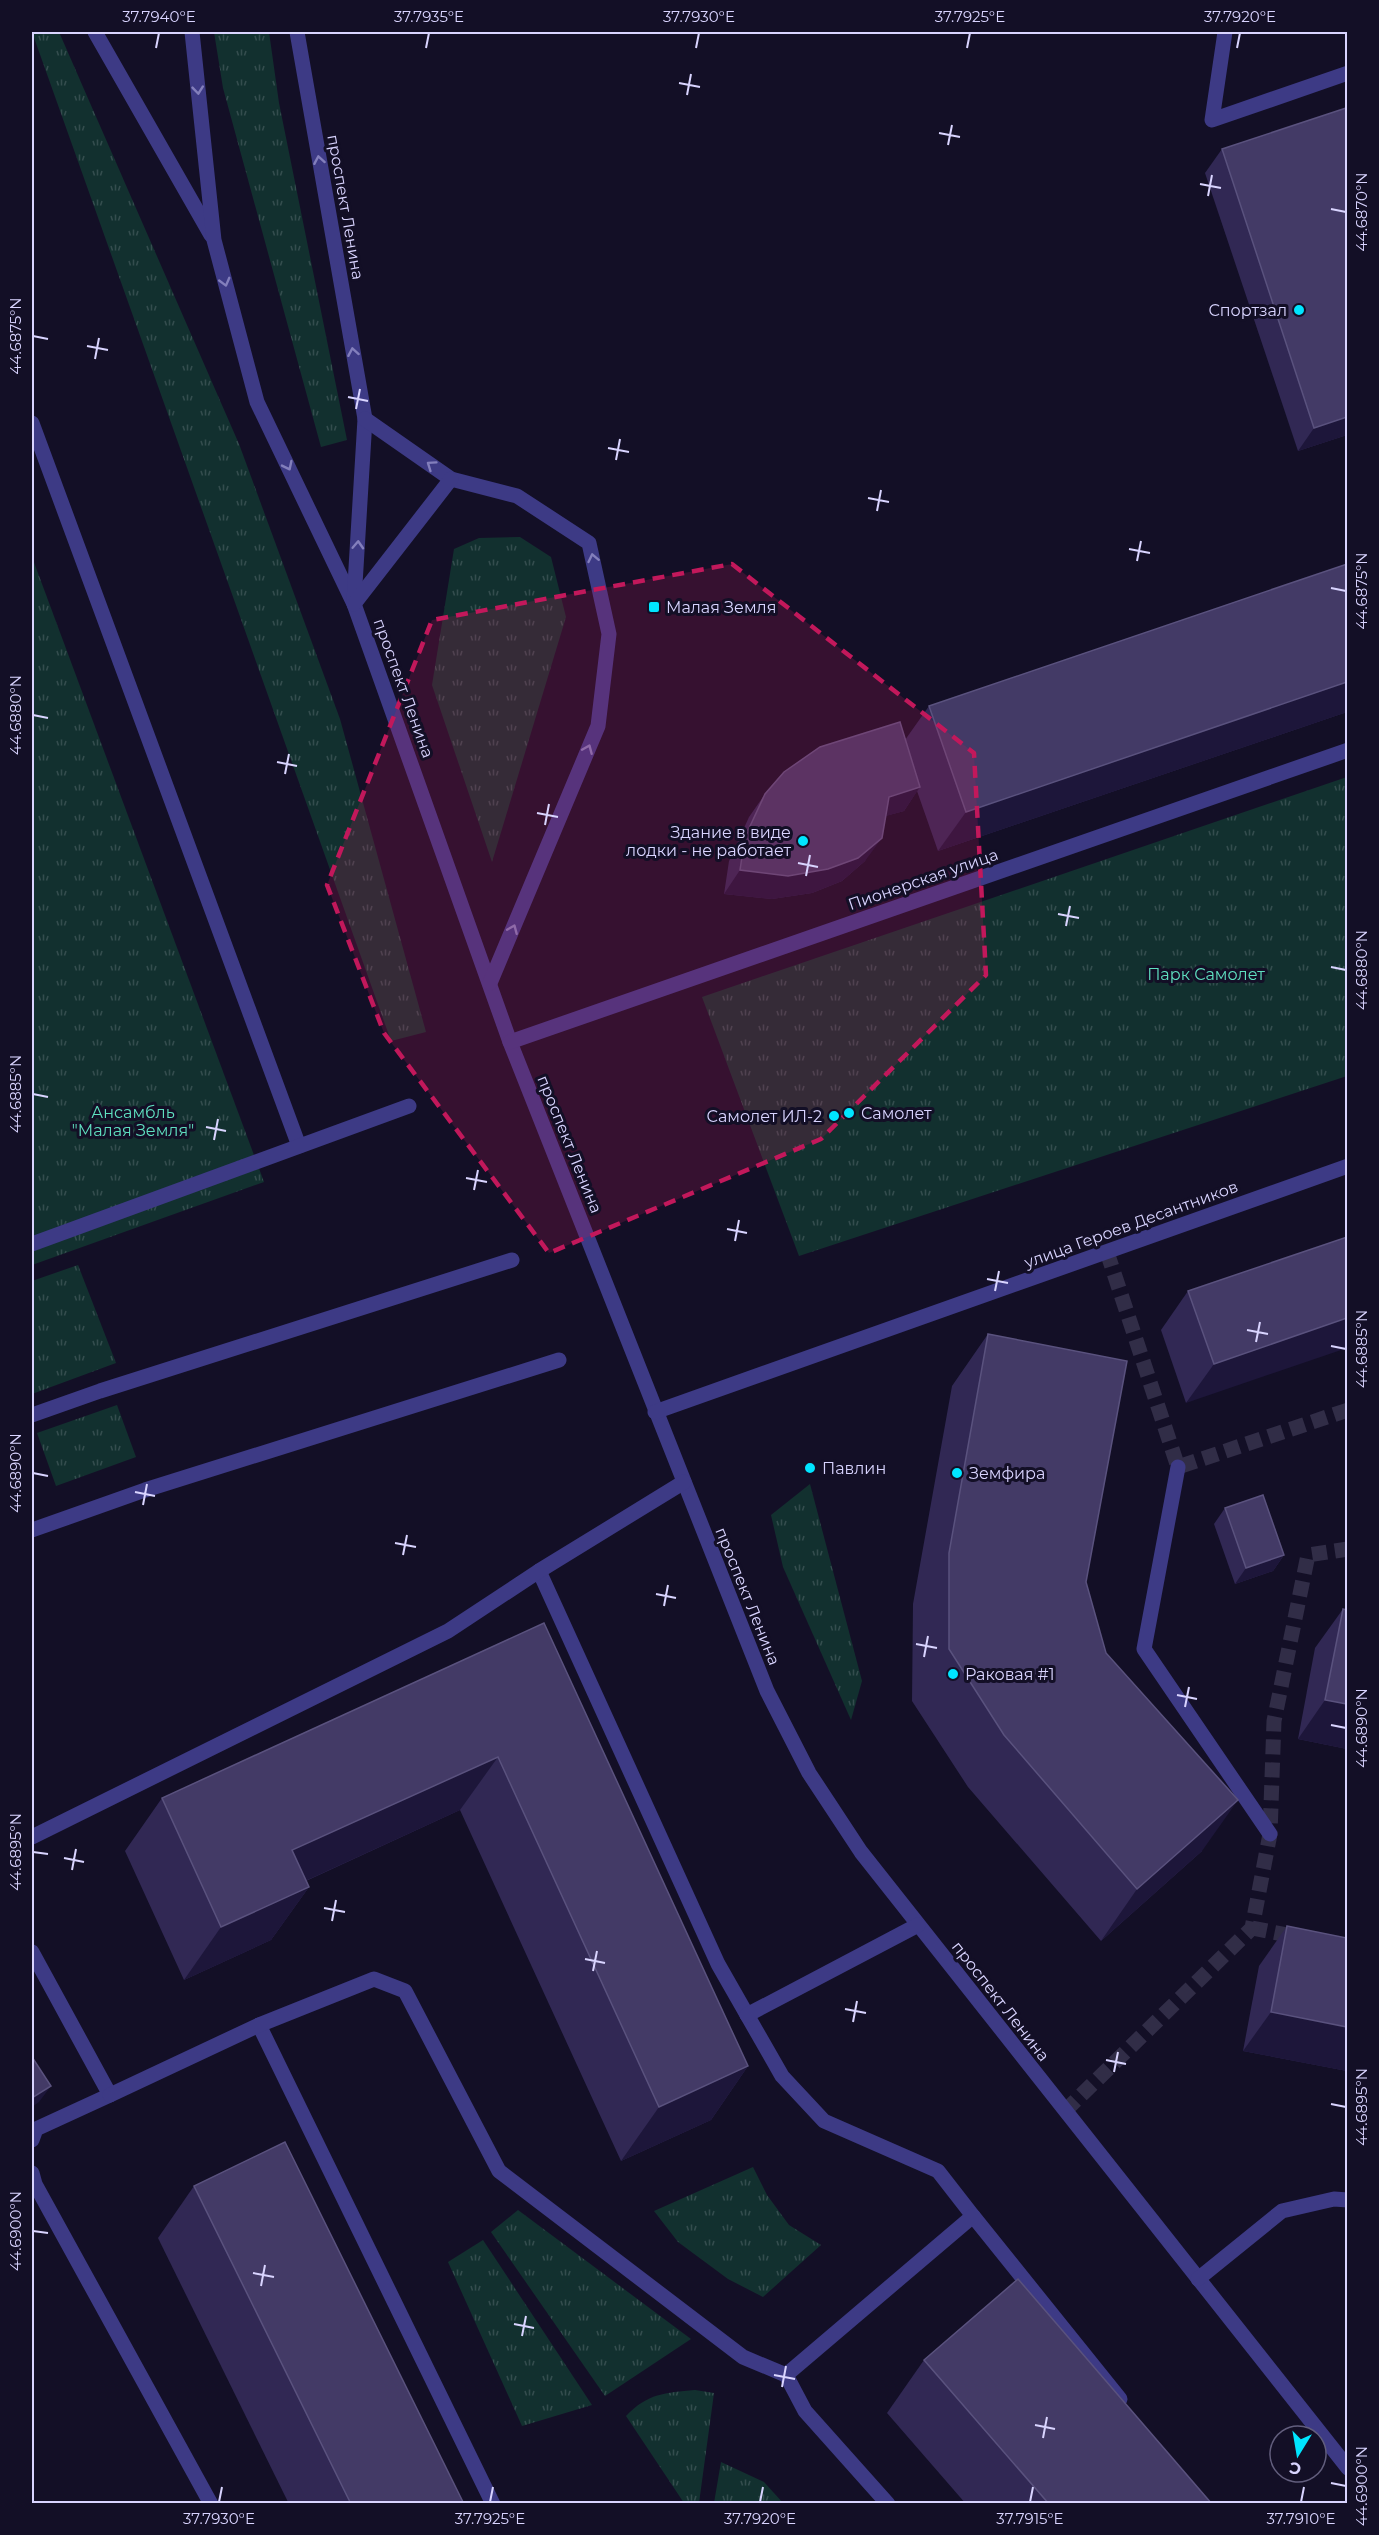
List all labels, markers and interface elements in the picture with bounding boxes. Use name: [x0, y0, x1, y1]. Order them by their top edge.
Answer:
text: 37.7940°E: [122, 7, 196, 26]
text: 37.7935°E: [394, 7, 464, 26]
text: 37.7930°E: [663, 7, 735, 26]
text: 37.7925°E: [935, 7, 1005, 26]
text: 37.7920°E: [1204, 7, 1276, 26]
one-way arrow: [191, 85, 204, 94]
street label: проспект Ленина: [323, 133, 368, 281]
one-way arrow: [313, 155, 326, 165]
text: 44.6870°N: [1352, 173, 1371, 251]
one-way arrow: [218, 276, 230, 287]
text: 44.6875°N: [6, 297, 25, 375]
place label: Спортзал: [1208, 301, 1287, 320]
marker: Спортзал: [1292, 303, 1306, 317]
one-way arrow: [347, 347, 360, 357]
one-way arrow: [281, 460, 292, 471]
one-way arrow: [426, 461, 437, 472]
one-way arrow: [351, 541, 364, 550]
text: 44.6875°N: [1352, 552, 1371, 630]
one-way arrow: [587, 553, 600, 563]
place label: Малая Земля: [666, 598, 776, 617]
marker: Малая Земля: [647, 600, 661, 614]
street label: проспект Ленина: [369, 616, 438, 760]
text: 44.6880°N: [6, 675, 25, 755]
one-way arrow: [581, 744, 593, 755]
place label: Здание в виде лодки - не работает: [626, 823, 791, 860]
marker: Здание в виде лодки - не работает: [796, 834, 810, 848]
street label: Пионерская улица: [846, 845, 1001, 914]
one-way arrow: [506, 924, 518, 935]
text: 44.6880°N: [1352, 930, 1371, 1010]
park label: Парк Самолет: [1147, 965, 1265, 984]
text: 44.6885°N: [6, 1055, 25, 1133]
street label: проспект Ленина: [533, 1073, 606, 1216]
park label: Ансамбль "Малая Земля": [72, 1103, 194, 1140]
place label: Самолет: [861, 1104, 932, 1123]
marker: Самолет: [842, 1106, 856, 1120]
place label: Самолет ИЛ-2: [707, 1107, 822, 1126]
marker: Самолет ИЛ-2: [827, 1109, 841, 1123]
street label: улица Героев Десантников: [1021, 1177, 1241, 1272]
text: 44.6885°N: [1352, 1310, 1371, 1388]
text: 44.6890°N: [6, 1433, 25, 1513]
place label: Павлин: [822, 1459, 886, 1478]
marker: Павлин: [803, 1461, 817, 1475]
place label: Земфира: [969, 1464, 1045, 1483]
marker: Земфира: [950, 1466, 964, 1480]
street label: проспект Ленина: [711, 1525, 784, 1668]
place label: Раковая #1: [965, 1665, 1055, 1684]
marker: Раковая #1: [946, 1667, 960, 1681]
text: 44.6890°N: [1352, 1688, 1371, 1768]
text: 44.6895°N: [6, 1813, 25, 1891]
street label: проспект Ленина: [948, 1938, 1053, 2065]
text: 44.6895°N: [1352, 2068, 1371, 2146]
text: 44.6900°N: [6, 2191, 25, 2271]
north arrow: [1268, 2424, 1328, 2484]
text: 44.6900°N: [1352, 2446, 1371, 2526]
text: С: [1287, 2458, 1303, 2479]
text: 37.7930°E: [183, 2509, 255, 2528]
text: 37.7925°E: [455, 2509, 525, 2528]
text: 37.7920°E: [724, 2509, 796, 2528]
text: 37.7915°E: [996, 2509, 1064, 2528]
text: 37.7910°E: [1267, 2509, 1335, 2528]

